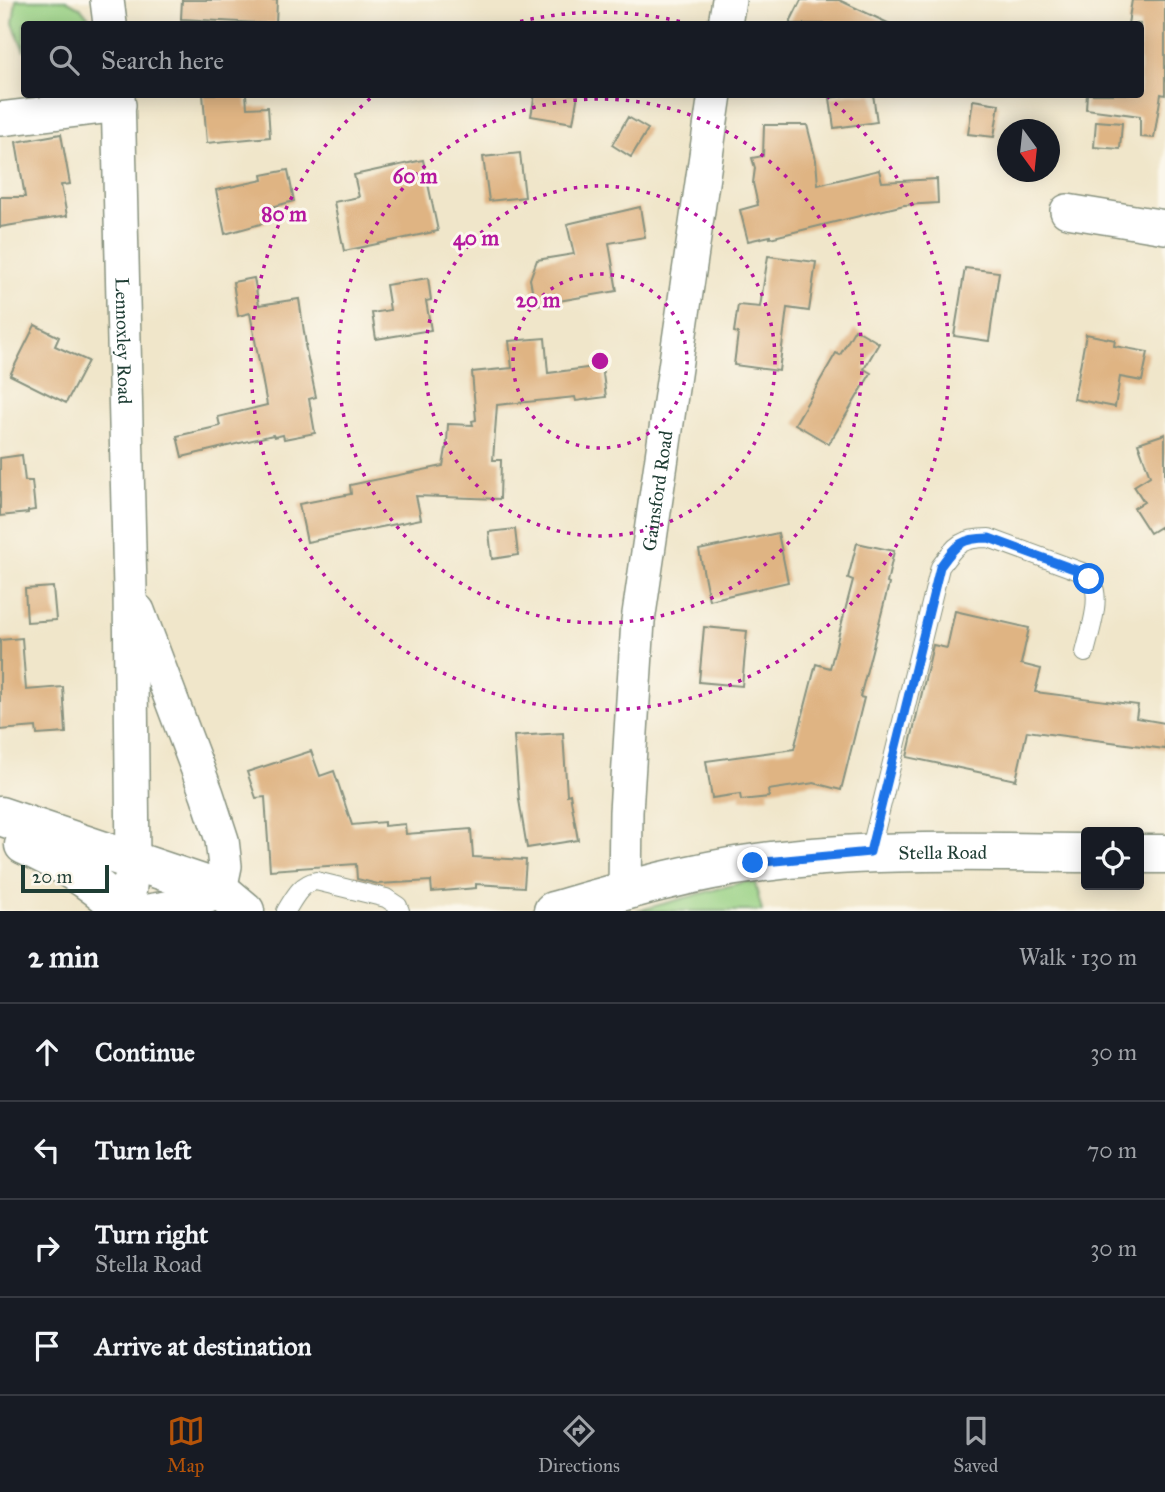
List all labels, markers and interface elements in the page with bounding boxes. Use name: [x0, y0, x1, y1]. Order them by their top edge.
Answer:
search box: [21, 21, 1144, 98]
icon: search: [45, 41, 83, 79]
text: Search here: [101, 44, 224, 76]
north arrow: [997, 119, 1060, 182]
text: 60 m: [392, 163, 438, 189]
text: 80 m: [261, 201, 307, 227]
text: 40 m: [453, 225, 499, 251]
street label: Lennoxley Road: [111, 277, 137, 405]
text: 20 m: [516, 287, 561, 313]
centre of rings: [588, 349, 612, 373]
street label: Gainsford Road: [637, 429, 677, 553]
route start: [1073, 563, 1104, 594]
map controls: [1081, 827, 1144, 890]
button: locate: [1081, 827, 1144, 890]
street label: Stella Road: [898, 840, 988, 864]
route end: [737, 847, 768, 878]
scale bar: [21, 862, 108, 894]
text: 20 m: [32, 865, 73, 888]
text: 2 min: [28, 939, 99, 975]
text: Walk · 130 m: [1019, 943, 1137, 971]
icon: ahead: [28, 1033, 66, 1071]
text: Continue: [95, 1036, 195, 1068]
text: 30 m: [1090, 1038, 1137, 1066]
icon: left: [28, 1131, 66, 1169]
text: Turn left: [95, 1134, 191, 1166]
text: 70 m: [1087, 1136, 1137, 1164]
text: Turn right: [95, 1218, 208, 1250]
icon: right: [28, 1229, 66, 1267]
text: 30 m: [1090, 1234, 1137, 1262]
text: Stella Road: [95, 1250, 202, 1278]
icon: arrive: [28, 1327, 66, 1365]
text: Arrive at destination: [95, 1330, 312, 1362]
tab: Map: [167, 1412, 205, 1477]
tab: Directions: [538, 1412, 620, 1477]
tab: Saved: [953, 1412, 998, 1477]

